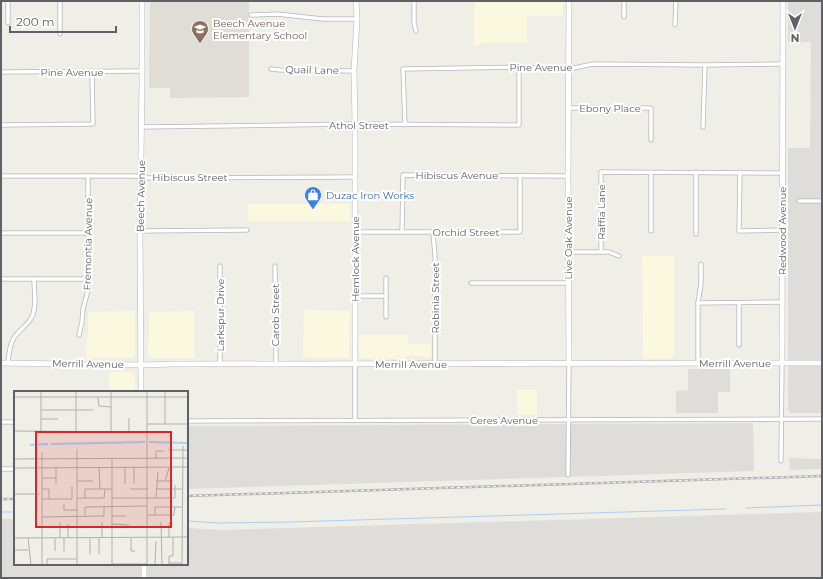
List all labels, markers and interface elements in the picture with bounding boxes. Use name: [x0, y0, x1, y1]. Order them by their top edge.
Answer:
scale bar: [10, 8, 116, 34]
north arrow: [775, 8, 815, 48]
text: 200 m: [16, 14, 55, 29]
place label: Beech Avenue Elementary School: [213, 17, 307, 42]
school or university icon: Beech Avenue Elementary School: [190, 19, 210, 44]
text: N: [791, 31, 799, 45]
street label: Pine Avenue: [509, 61, 573, 74]
street label: Quail Lane: [285, 63, 339, 77]
street label: Pine Avenue: [40, 66, 104, 79]
street label: Ebony Place: [579, 102, 641, 115]
street label: Athol Street: [329, 119, 389, 132]
street label: Beech Avenue: [134, 160, 148, 232]
street label: Hibiscus Avenue: [416, 169, 498, 182]
street label: Hibiscus Street: [152, 171, 228, 184]
street label: Raffia Lane: [595, 184, 608, 240]
shop icon: Duzac Iron Works: [303, 185, 323, 210]
street label: Redwood Avenue: [776, 187, 789, 275]
place label: Duzac Iron Works: [326, 189, 414, 202]
street label: Live Oak Avenue: [562, 196, 575, 280]
street label: Fremontia Avenue: [81, 197, 95, 291]
street label: Hemlock Avenue: [349, 216, 362, 302]
street label: Orchid Street: [433, 226, 499, 239]
street label: Robinia Street: [429, 262, 442, 334]
street label: Larkspur Drive: [214, 279, 227, 351]
street label: Carob Street: [269, 284, 282, 346]
street label: Merrill Avenue: [52, 357, 124, 371]
street label: Merrill Avenue: [699, 357, 771, 370]
street label: Merrill Avenue: [375, 358, 447, 371]
inset map: [14, 391, 188, 565]
street label: Ceres Avenue: [470, 414, 538, 427]

